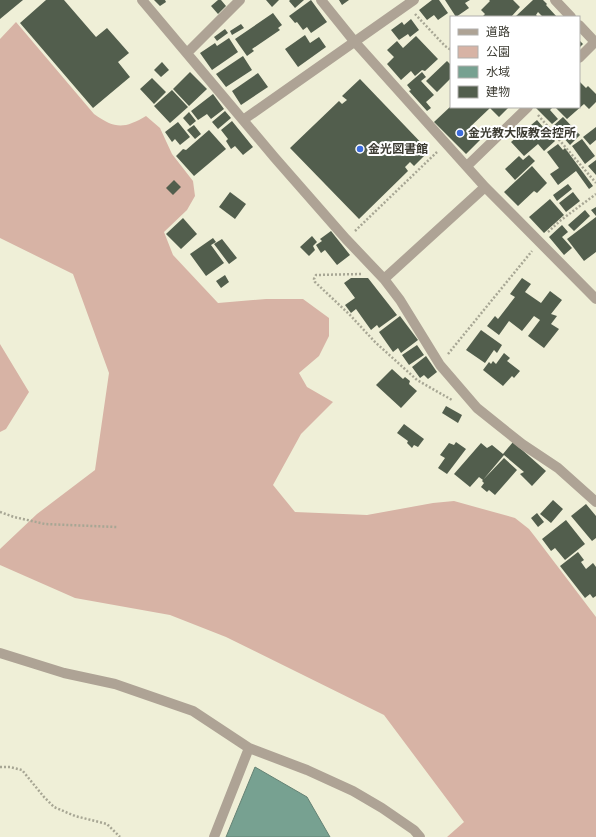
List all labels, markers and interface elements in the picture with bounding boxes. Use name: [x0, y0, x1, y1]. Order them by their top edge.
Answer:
legend: [450, 16, 580, 108]
text: 道路: [486, 25, 510, 38]
text: 公園: [486, 46, 510, 58]
text: 水域: [486, 66, 510, 78]
text: 建物: [486, 85, 510, 98]
place label: 金光教大阪教会控所: [468, 126, 576, 139]
marker: 金光教大阪教会控所: [455, 128, 465, 138]
place label: 金光図書館: [368, 143, 428, 155]
marker: 金光図書館: [355, 144, 365, 154]

